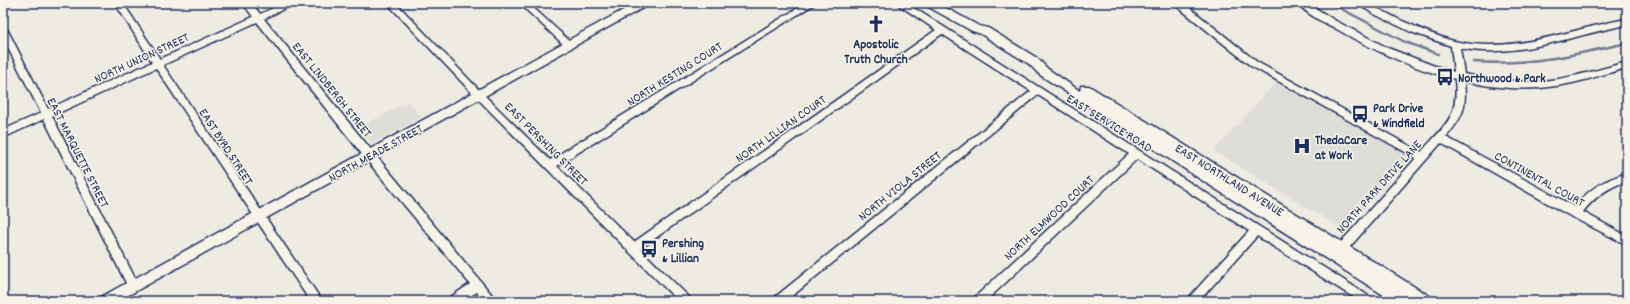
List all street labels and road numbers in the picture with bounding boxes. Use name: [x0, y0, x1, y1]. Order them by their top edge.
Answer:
street label: NORTH UNION STREET: [91, 29, 193, 90]
street label: NORTH KESTING COURT: [624, 38, 727, 112]
street label: EAST LINDBERGH STREET: [286, 39, 376, 143]
street label: EAST SERVICE ROAD: [1062, 90, 1156, 158]
street label: NORTH LILLIAN COURT: [732, 92, 831, 169]
street label: EAST MARQUETTE STREET: [41, 95, 113, 211]
street label: EAST PERSHING STREET: [499, 99, 591, 191]
street label: EAST BYRD STREET: [193, 105, 257, 189]
street label: NORTH MEADE STREET: [325, 120, 427, 188]
street label: NORTH PARK DRIVE LANE: [1333, 137, 1427, 239]
street label: EAST NORTHLAND AVENUE: [1170, 140, 1287, 222]
street label: NORTH VIOLA STREET: [855, 147, 946, 227]
street label: CONTINENTAL COURT: [1490, 148, 1587, 213]
street label: NORTH ELMWOOD COURT: [1000, 172, 1099, 266]

